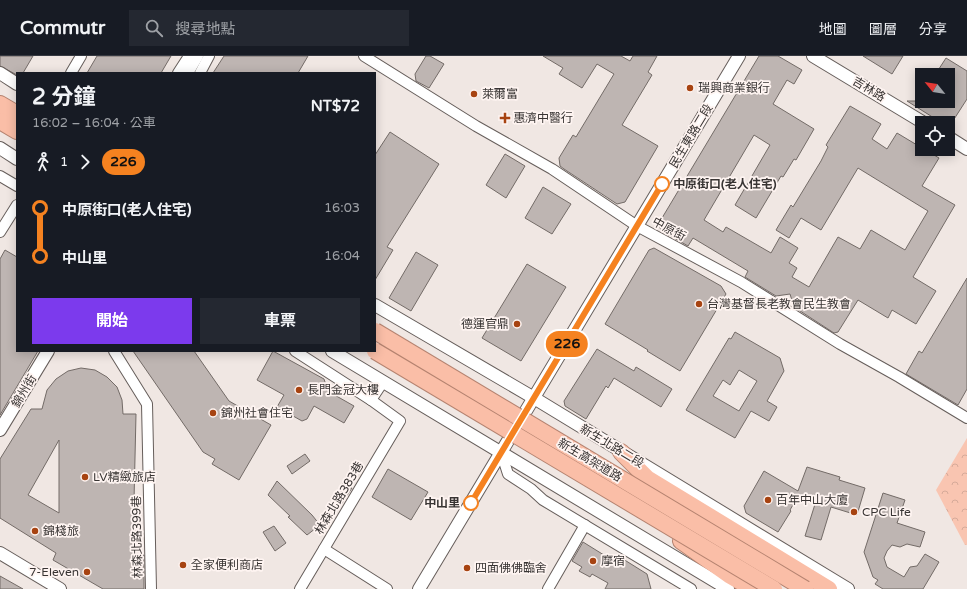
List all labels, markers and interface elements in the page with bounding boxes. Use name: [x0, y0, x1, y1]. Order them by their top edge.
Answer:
search box: [129, 10, 409, 46]
text: Commutr: [20, 17, 105, 39]
icon: search: [143, 17, 165, 39]
text: 搜尋地點: [175, 20, 235, 38]
text: 地圖: [819, 21, 847, 38]
text: 圖層: [869, 21, 897, 38]
text: 分享: [919, 21, 947, 38]
north arrow: [915, 68, 955, 108]
map controls: [915, 68, 955, 156]
street label: 吉林路: [850, 74, 888, 104]
place label: 瑞興商業銀行: [698, 81, 770, 95]
marker: 瑞興商業銀行: [685, 83, 695, 93]
text: 2 分鐘: [32, 84, 96, 110]
place label: 萊爾富: [482, 87, 518, 101]
marker: 萊爾富: [469, 89, 479, 99]
text: NT$72: [311, 97, 360, 115]
street label: 民生東路二段: [666, 102, 716, 170]
place label: 惠濟中醫行: [513, 111, 573, 125]
marker: 惠濟中醫行: [500, 113, 510, 123]
text: 16:02 – 16:04 · 公車: [32, 115, 156, 131]
button: locate: [915, 116, 955, 156]
icon: walk: [32, 151, 54, 173]
icon: forward: [74, 151, 96, 173]
text: 226: [110, 153, 137, 170]
text: 1: [60, 154, 68, 170]
marker: 中原街口(老人住宅): [654, 176, 670, 192]
place label: 中原街口(老人住宅): [673, 177, 777, 191]
text: 16:03: [324, 200, 360, 216]
text: 中原街口(老人住宅): [62, 201, 191, 219]
street label: 中原街: [650, 214, 688, 244]
text: 16:04: [324, 248, 360, 264]
text: 中山里: [62, 249, 107, 267]
place label: 台灣基督長老教會民生教會: [707, 297, 851, 311]
button: 開始: [32, 298, 192, 344]
button: 車票: [200, 298, 360, 344]
marker: 台灣基督長老教會民生教會: [694, 299, 704, 309]
place label: 德運官鼎: [461, 317, 509, 331]
marker: 德運官鼎: [512, 319, 522, 329]
line badge: 226: [544, 331, 590, 357]
text: 226: [554, 335, 580, 352]
street label: 錦州街: [9, 372, 39, 410]
place label: 長門金冠大樓: [307, 383, 379, 397]
marker: 長門金冠大樓: [294, 385, 304, 395]
place label: 錦州社會住宅: [221, 406, 293, 420]
marker: 錦州社會住宅: [208, 408, 218, 418]
street label: 新生北路二段: [578, 421, 646, 471]
street label: 新生高架道路: [556, 435, 624, 485]
street label: 林森北路383巷: [312, 459, 366, 537]
place label: LV精緻旅店: [93, 470, 156, 484]
marker: LV精緻旅店: [80, 472, 90, 482]
place label: 百年中山大廈: [776, 493, 848, 507]
marker: 中山里: [463, 495, 479, 511]
marker: 百年中山大廈: [763, 495, 773, 505]
street label: 林森北路399巷: [129, 496, 145, 578]
place label: 中山里: [424, 496, 460, 510]
place label: CPC Life: [862, 505, 911, 519]
marker: CPC Life: [849, 507, 859, 517]
place label: 錦棧旅: [43, 524, 79, 538]
marker: 錦棧旅: [30, 526, 40, 536]
place label: 摩宿: [601, 554, 625, 568]
marker: 摩宿: [588, 556, 598, 566]
place label: 全家便利商店: [191, 558, 263, 572]
marker: 全家便利商店: [178, 560, 188, 570]
place label: 四面佛佛臨舍: [475, 561, 547, 575]
marker: 四面佛佛臨舍: [462, 563, 472, 573]
place label: 7-Eleven: [29, 565, 79, 579]
marker: 7-Eleven: [82, 567, 92, 577]

